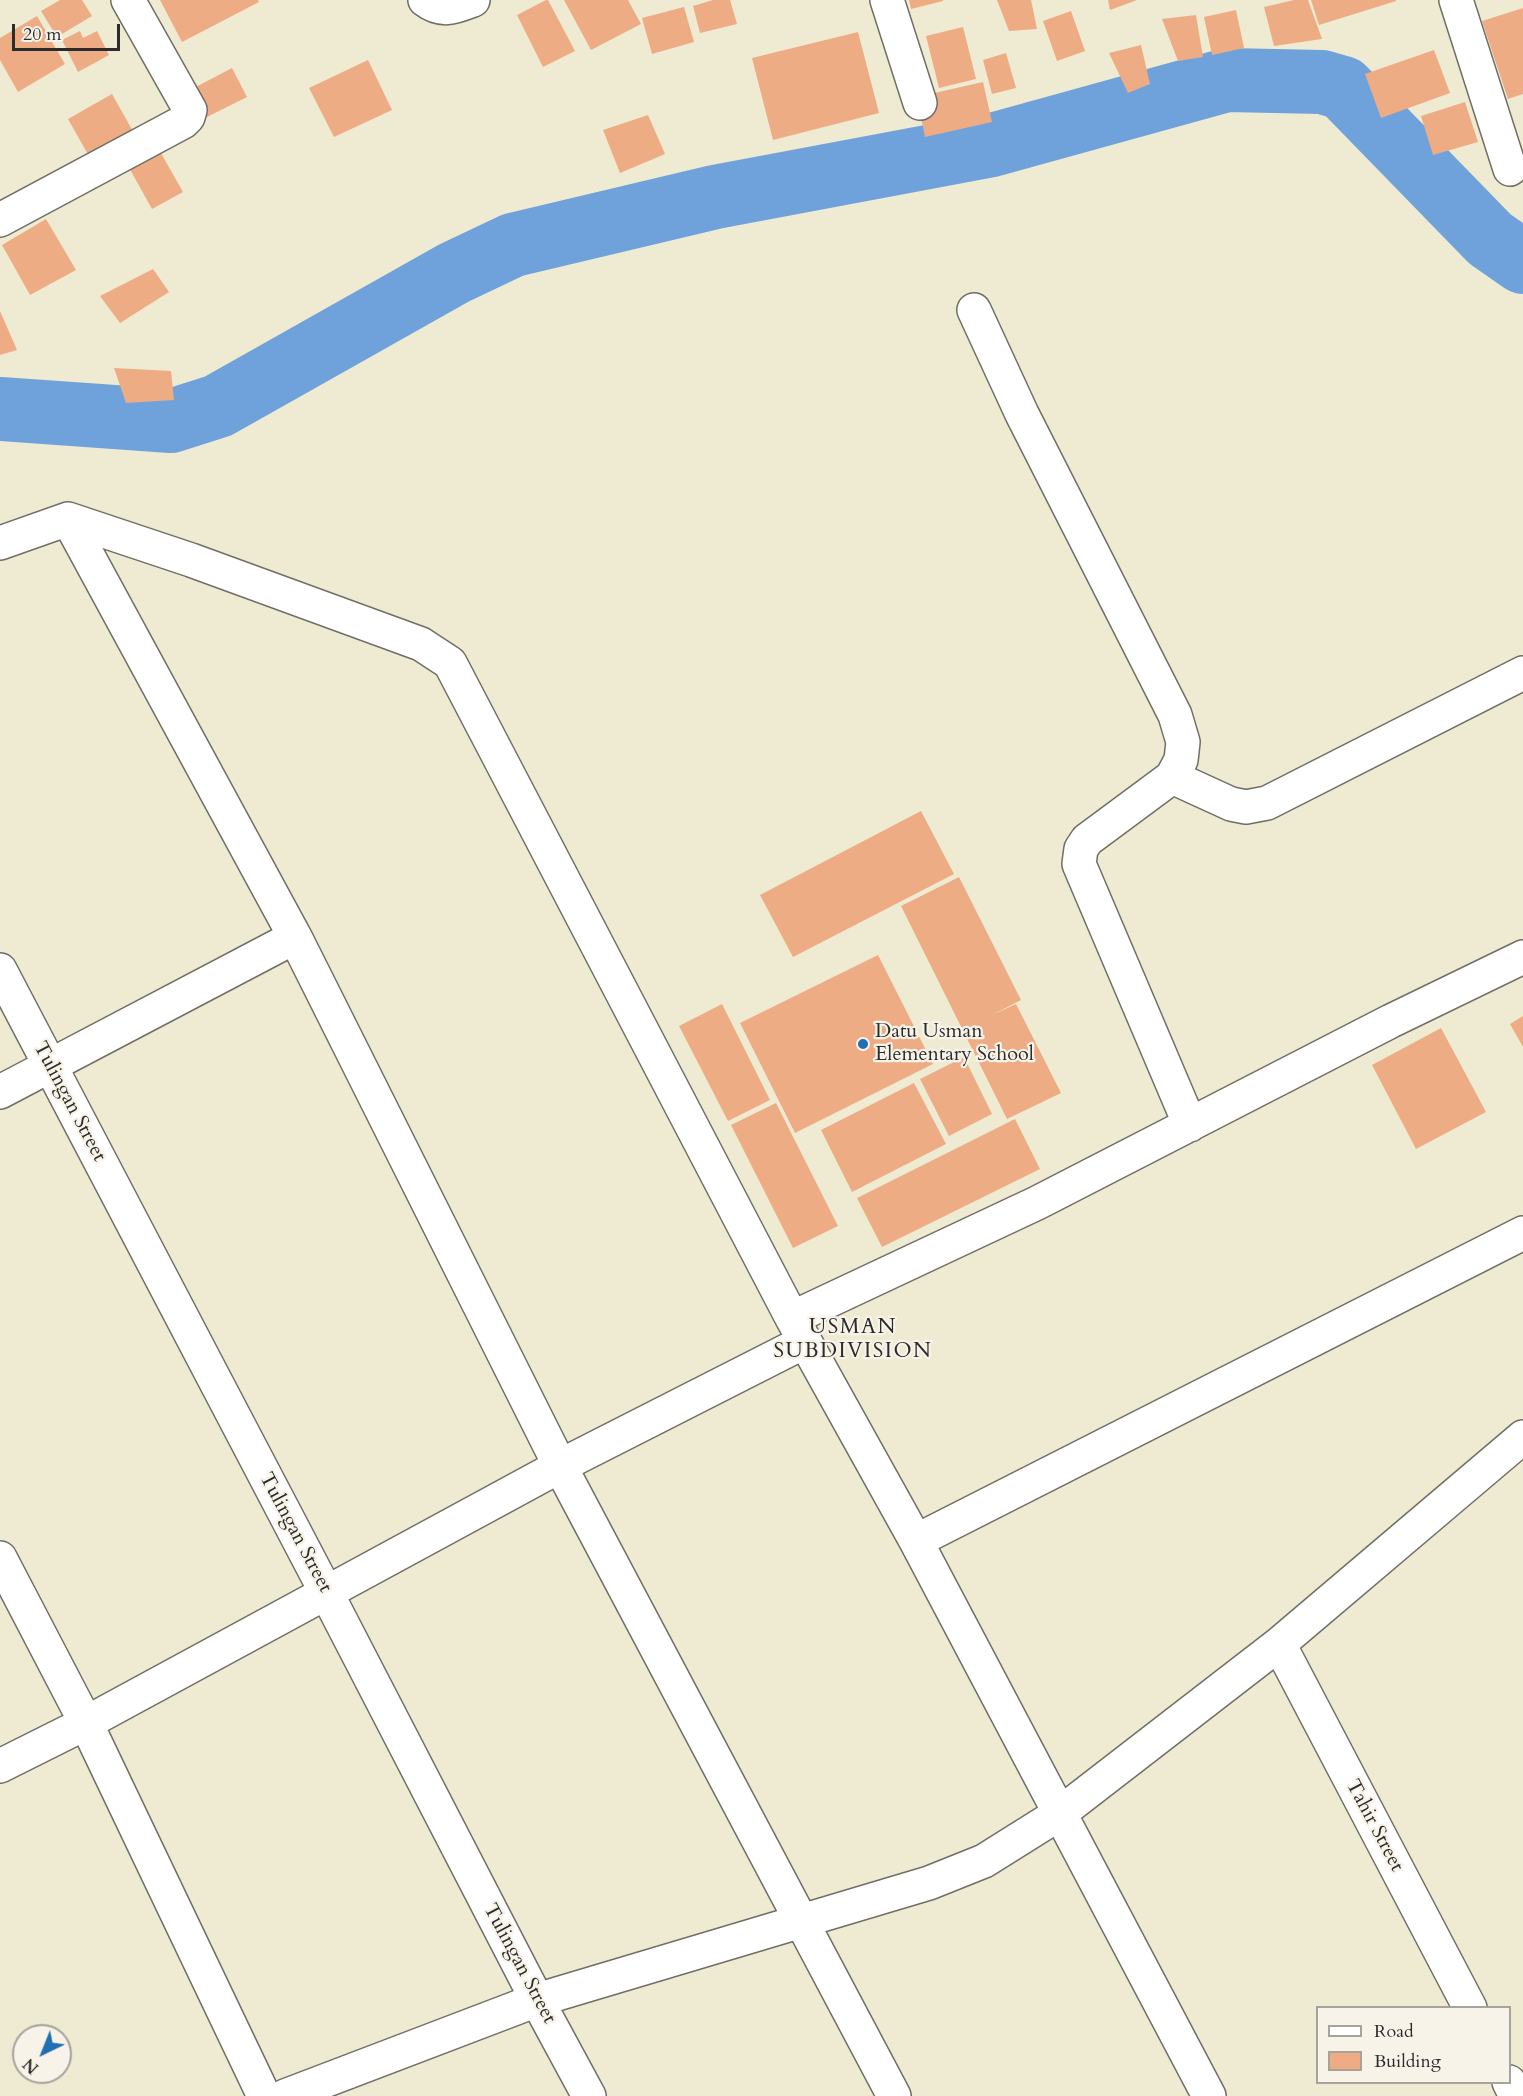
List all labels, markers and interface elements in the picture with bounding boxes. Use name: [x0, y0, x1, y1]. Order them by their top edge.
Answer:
scale bar: [15, 12, 123, 50]
text: 20 m: [23, 22, 62, 47]
place label: Datu Usman Elementary School: [875, 1020, 1034, 1067]
marker: Datu Usman Elementary School: [856, 1037, 870, 1051]
street label: Tulingan Street: [27, 1038, 111, 1166]
district label: USMAN SUBDIVISION: [773, 1315, 933, 1365]
street label: Tulingan Street: [253, 1469, 337, 1597]
street label: Tahir Street: [1340, 1776, 1408, 1876]
street label: Tulingan Street: [477, 1900, 561, 2028]
legend: [1316, 2006, 1511, 2084]
text: Road: [1374, 2019, 1414, 2044]
north arrow: [12, 2024, 72, 2084]
text: Building: [1374, 2049, 1441, 2074]
text: N: [19, 2053, 44, 2078]

